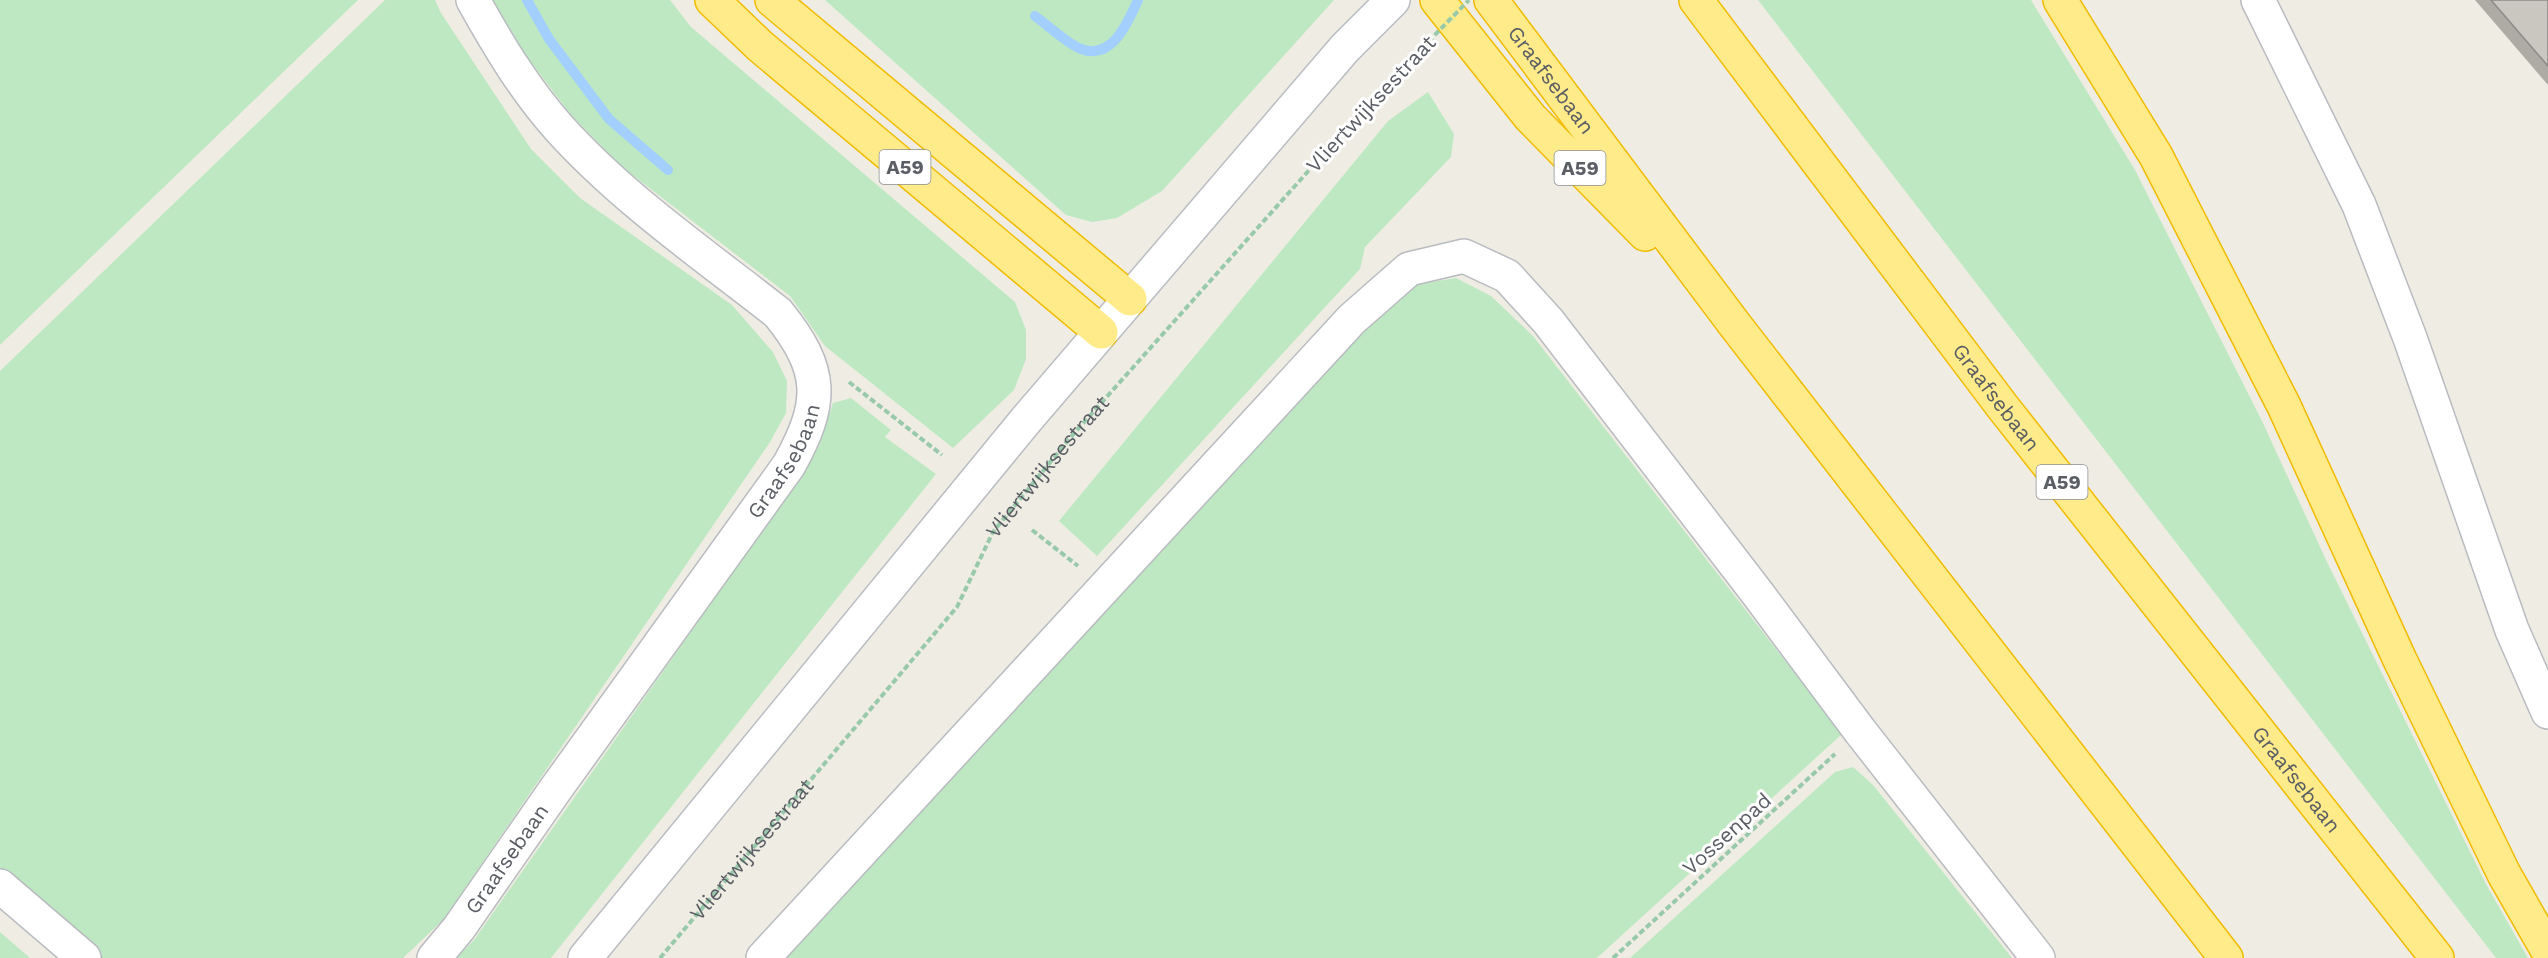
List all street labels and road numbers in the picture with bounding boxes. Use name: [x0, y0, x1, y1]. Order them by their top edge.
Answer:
street label: Graafsebaan: [1503, 21, 1600, 139]
street label: Vliertwijksestraat: [1301, 30, 1441, 177]
road number: A59: [880, 150, 930, 184]
road number: A59: [1554, 151, 1606, 185]
street label: Graafsebaan: [1947, 339, 2046, 456]
street label: Vliertwijksestraat: [980, 390, 1114, 543]
street label: Graafsebaan: [742, 401, 825, 523]
road number: A59: [2036, 465, 2088, 499]
street label: Graafsebaan: [2247, 721, 2346, 837]
street label: Vliertwijksestraat: [684, 773, 819, 925]
street label: Vossenpad: [1677, 787, 1776, 880]
street label: Graafsebaan: [460, 799, 554, 919]

